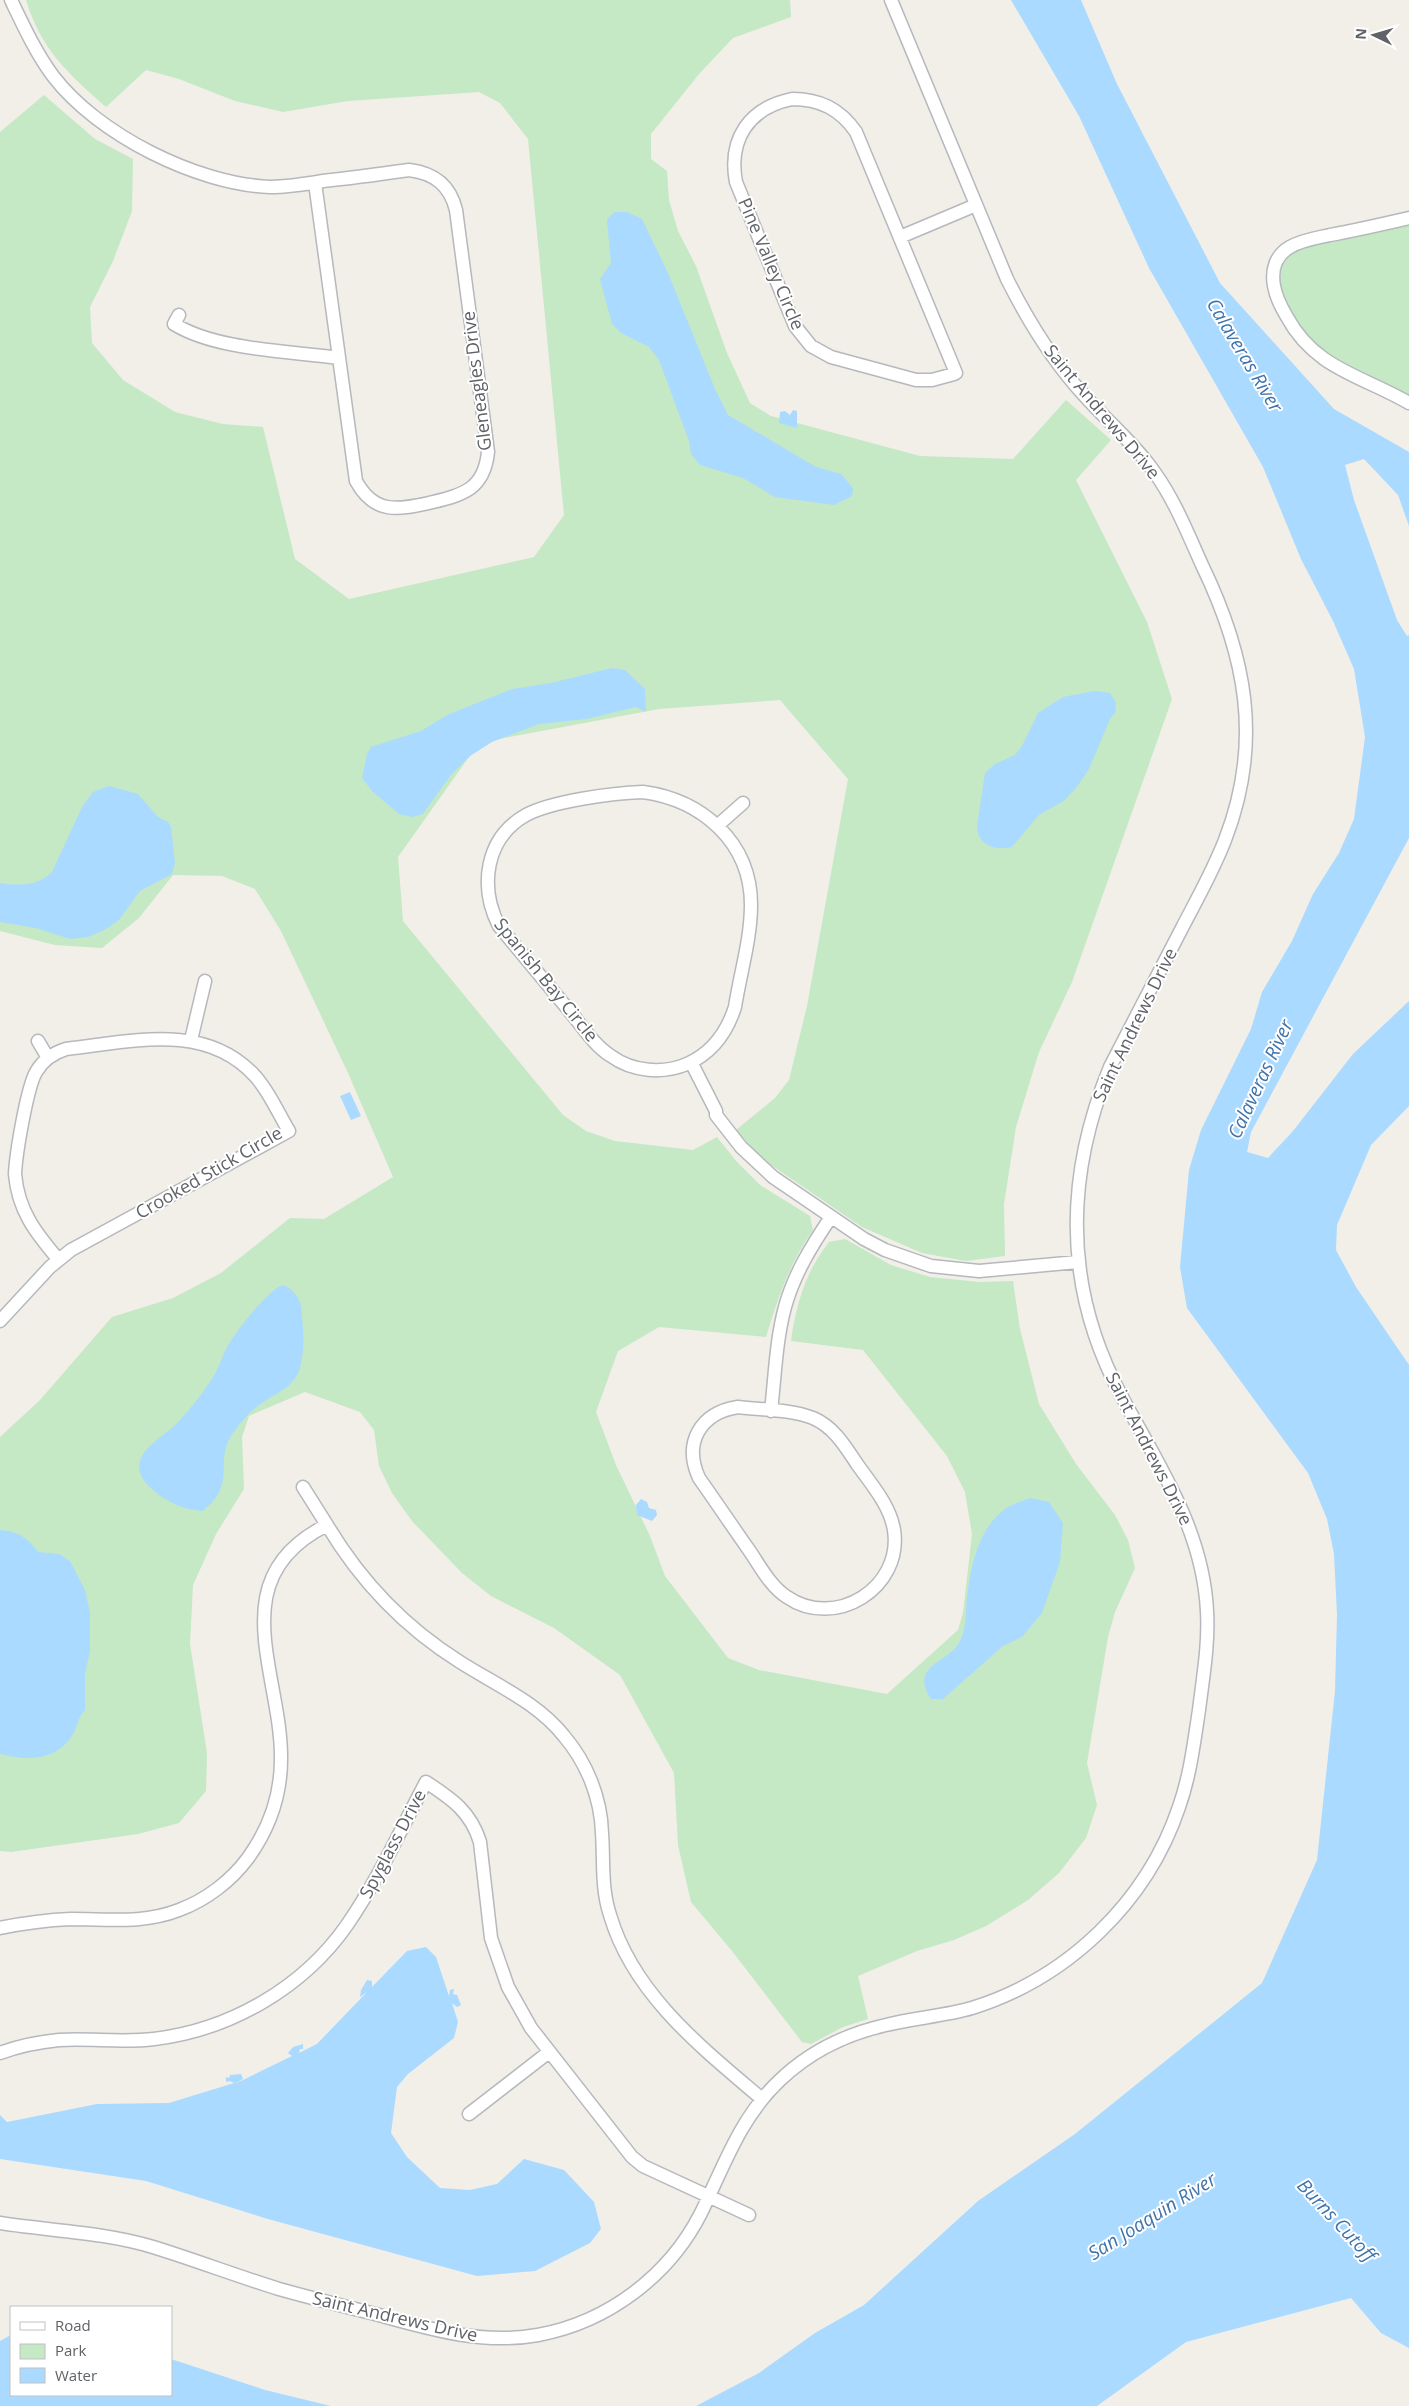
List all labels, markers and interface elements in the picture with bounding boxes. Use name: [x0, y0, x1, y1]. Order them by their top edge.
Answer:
north arrow: [1349, 10, 1399, 60]
text: N: [1351, 27, 1371, 40]
street label: Pine Valley Circle: [733, 194, 811, 333]
water label: Calaveras River: [1201, 293, 1290, 418]
street label: Gleneagles Drive: [456, 310, 496, 452]
street label: Saint Andrews Drive: [1039, 339, 1166, 484]
street label: Spanish Bay Circle: [489, 913, 604, 1046]
street label: Saint Andrews Drive: [1086, 943, 1182, 1106]
water label: Calaveras River: [1221, 1014, 1300, 1143]
street label: Crooked Stick Circle: [131, 1120, 286, 1224]
street label: Saint Andrews Drive: [1101, 1368, 1199, 1529]
street label: Spyglass Drive: [353, 1785, 431, 1902]
water label: San Joaquin River: [1083, 2165, 1222, 2266]
water label: Burns Cutoff: [1292, 2173, 1384, 2270]
street label: Saint Andrews Drive: [310, 2285, 480, 2347]
legend: [10, 2306, 172, 2396]
text: Road: [55, 2315, 91, 2335]
text: Park: [55, 2340, 86, 2360]
text: Water: [55, 2365, 97, 2385]

